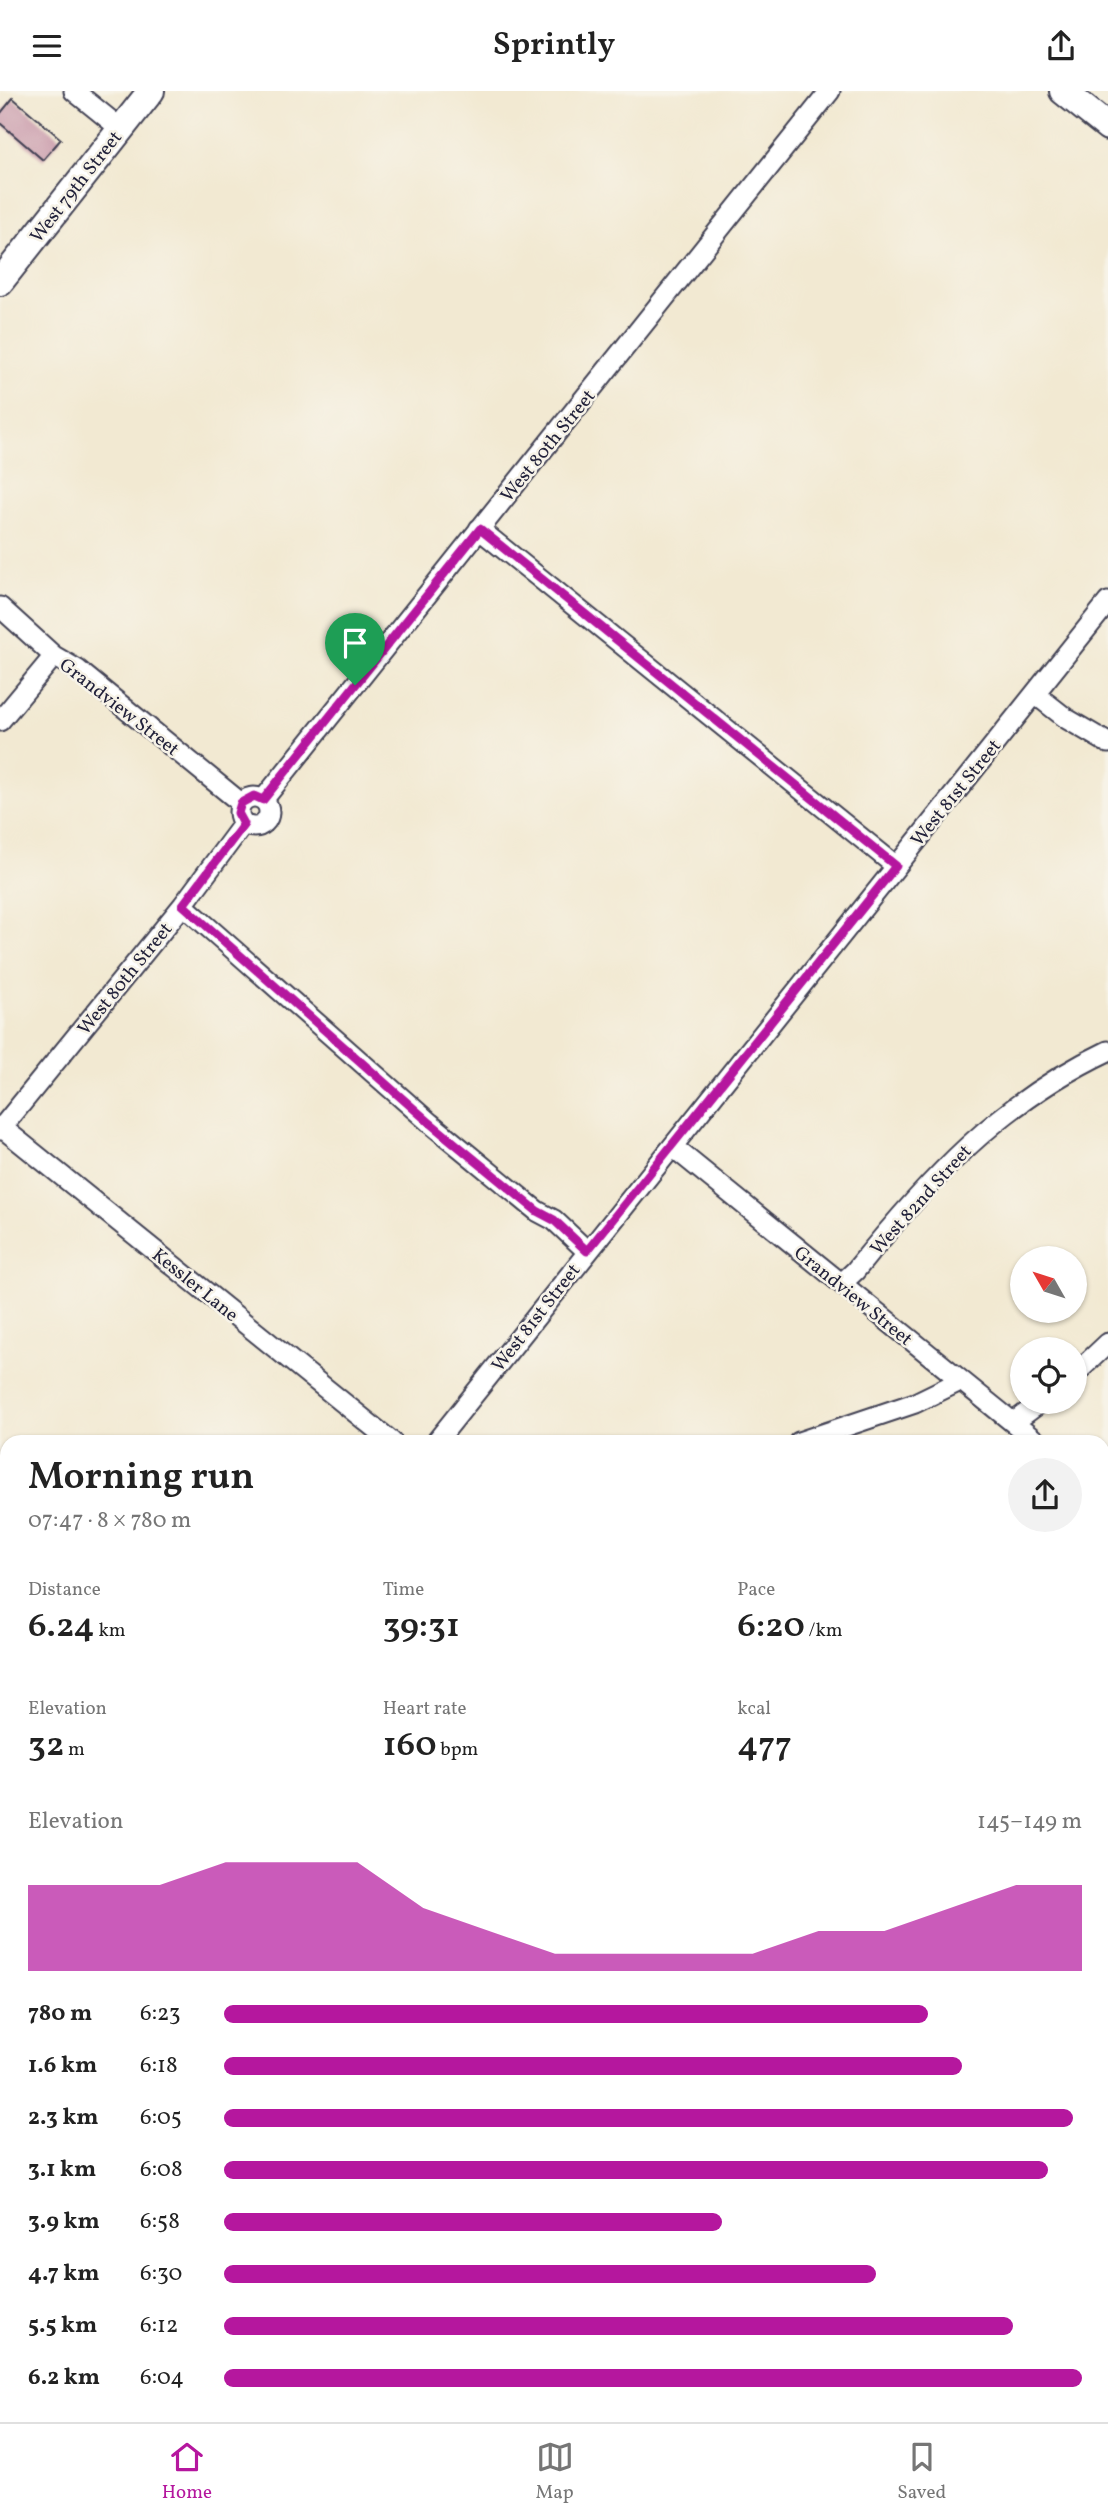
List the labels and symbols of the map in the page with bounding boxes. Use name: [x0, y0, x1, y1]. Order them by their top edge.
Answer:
street label: West 79th Street: [25, 126, 129, 249]
street label: West 80th Street: [495, 384, 602, 508]
pin: [325, 613, 385, 685]
street label: Grandview Street: [53, 652, 184, 763]
street label: West 81st Street: [905, 734, 1008, 852]
street label: West 80th Street: [72, 917, 179, 1041]
street label: West 82nd Street: [865, 1139, 978, 1261]
street label: Grandview Street: [788, 1241, 918, 1353]
street label: Kessler Lane: [146, 1243, 243, 1328]
north arrow: [1010, 1246, 1087, 1323]
street label: West 81st Street: [486, 1259, 587, 1378]

